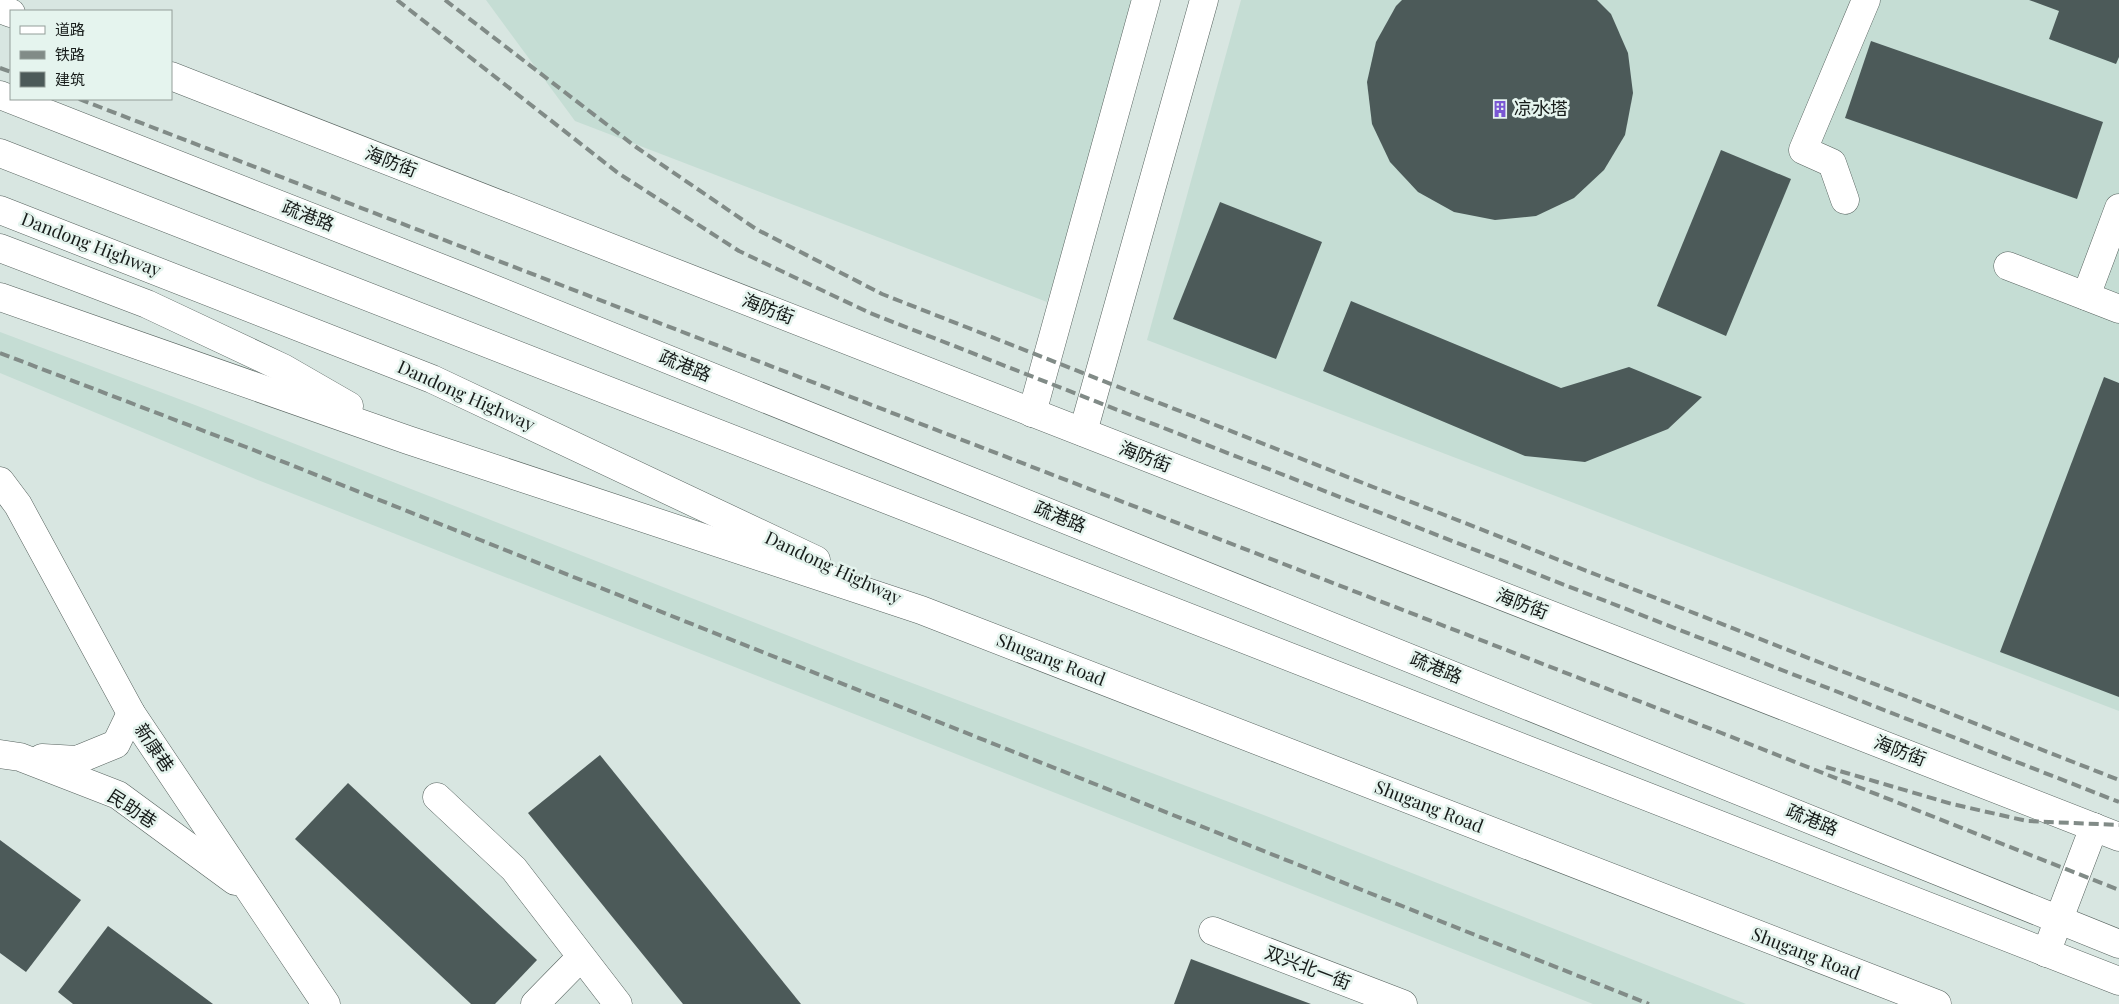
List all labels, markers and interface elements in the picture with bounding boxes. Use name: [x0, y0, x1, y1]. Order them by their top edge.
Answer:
legend: [10, 10, 172, 100]
text: 道路: [55, 19, 85, 39]
text: 铁路: [55, 44, 85, 64]
text: 建筑: [55, 69, 85, 89]
place label: 凉水塔: [1514, 96, 1568, 120]
building icon: 凉水塔: [1490, 99, 1510, 119]
street label: 海防街: [362, 140, 421, 182]
street label: 疏港路: [279, 194, 338, 236]
street label: Dandong Highway: [18, 206, 165, 282]
street label: 海防街: [739, 287, 798, 329]
street label: 疏港路: [656, 344, 715, 386]
street label: Dandong Highway: [394, 354, 539, 436]
street label: 海防街: [1116, 435, 1175, 477]
street label: 疏港路: [1031, 495, 1090, 537]
street label: Dandong Highway: [761, 525, 906, 609]
street label: 海防街: [1493, 582, 1552, 624]
street label: Shugang Road: [994, 627, 1110, 691]
street label: 疏港路: [1407, 646, 1466, 688]
street label: 新康巷: [130, 718, 180, 777]
street label: 海防街: [1871, 729, 1930, 771]
street label: Shugang Road: [1372, 774, 1488, 838]
street label: 民助巷: [103, 783, 162, 833]
street label: 疏港路: [1783, 798, 1842, 840]
street label: Shugang Road: [1749, 921, 1865, 985]
street label: 双兴北一街: [1262, 940, 1355, 994]

